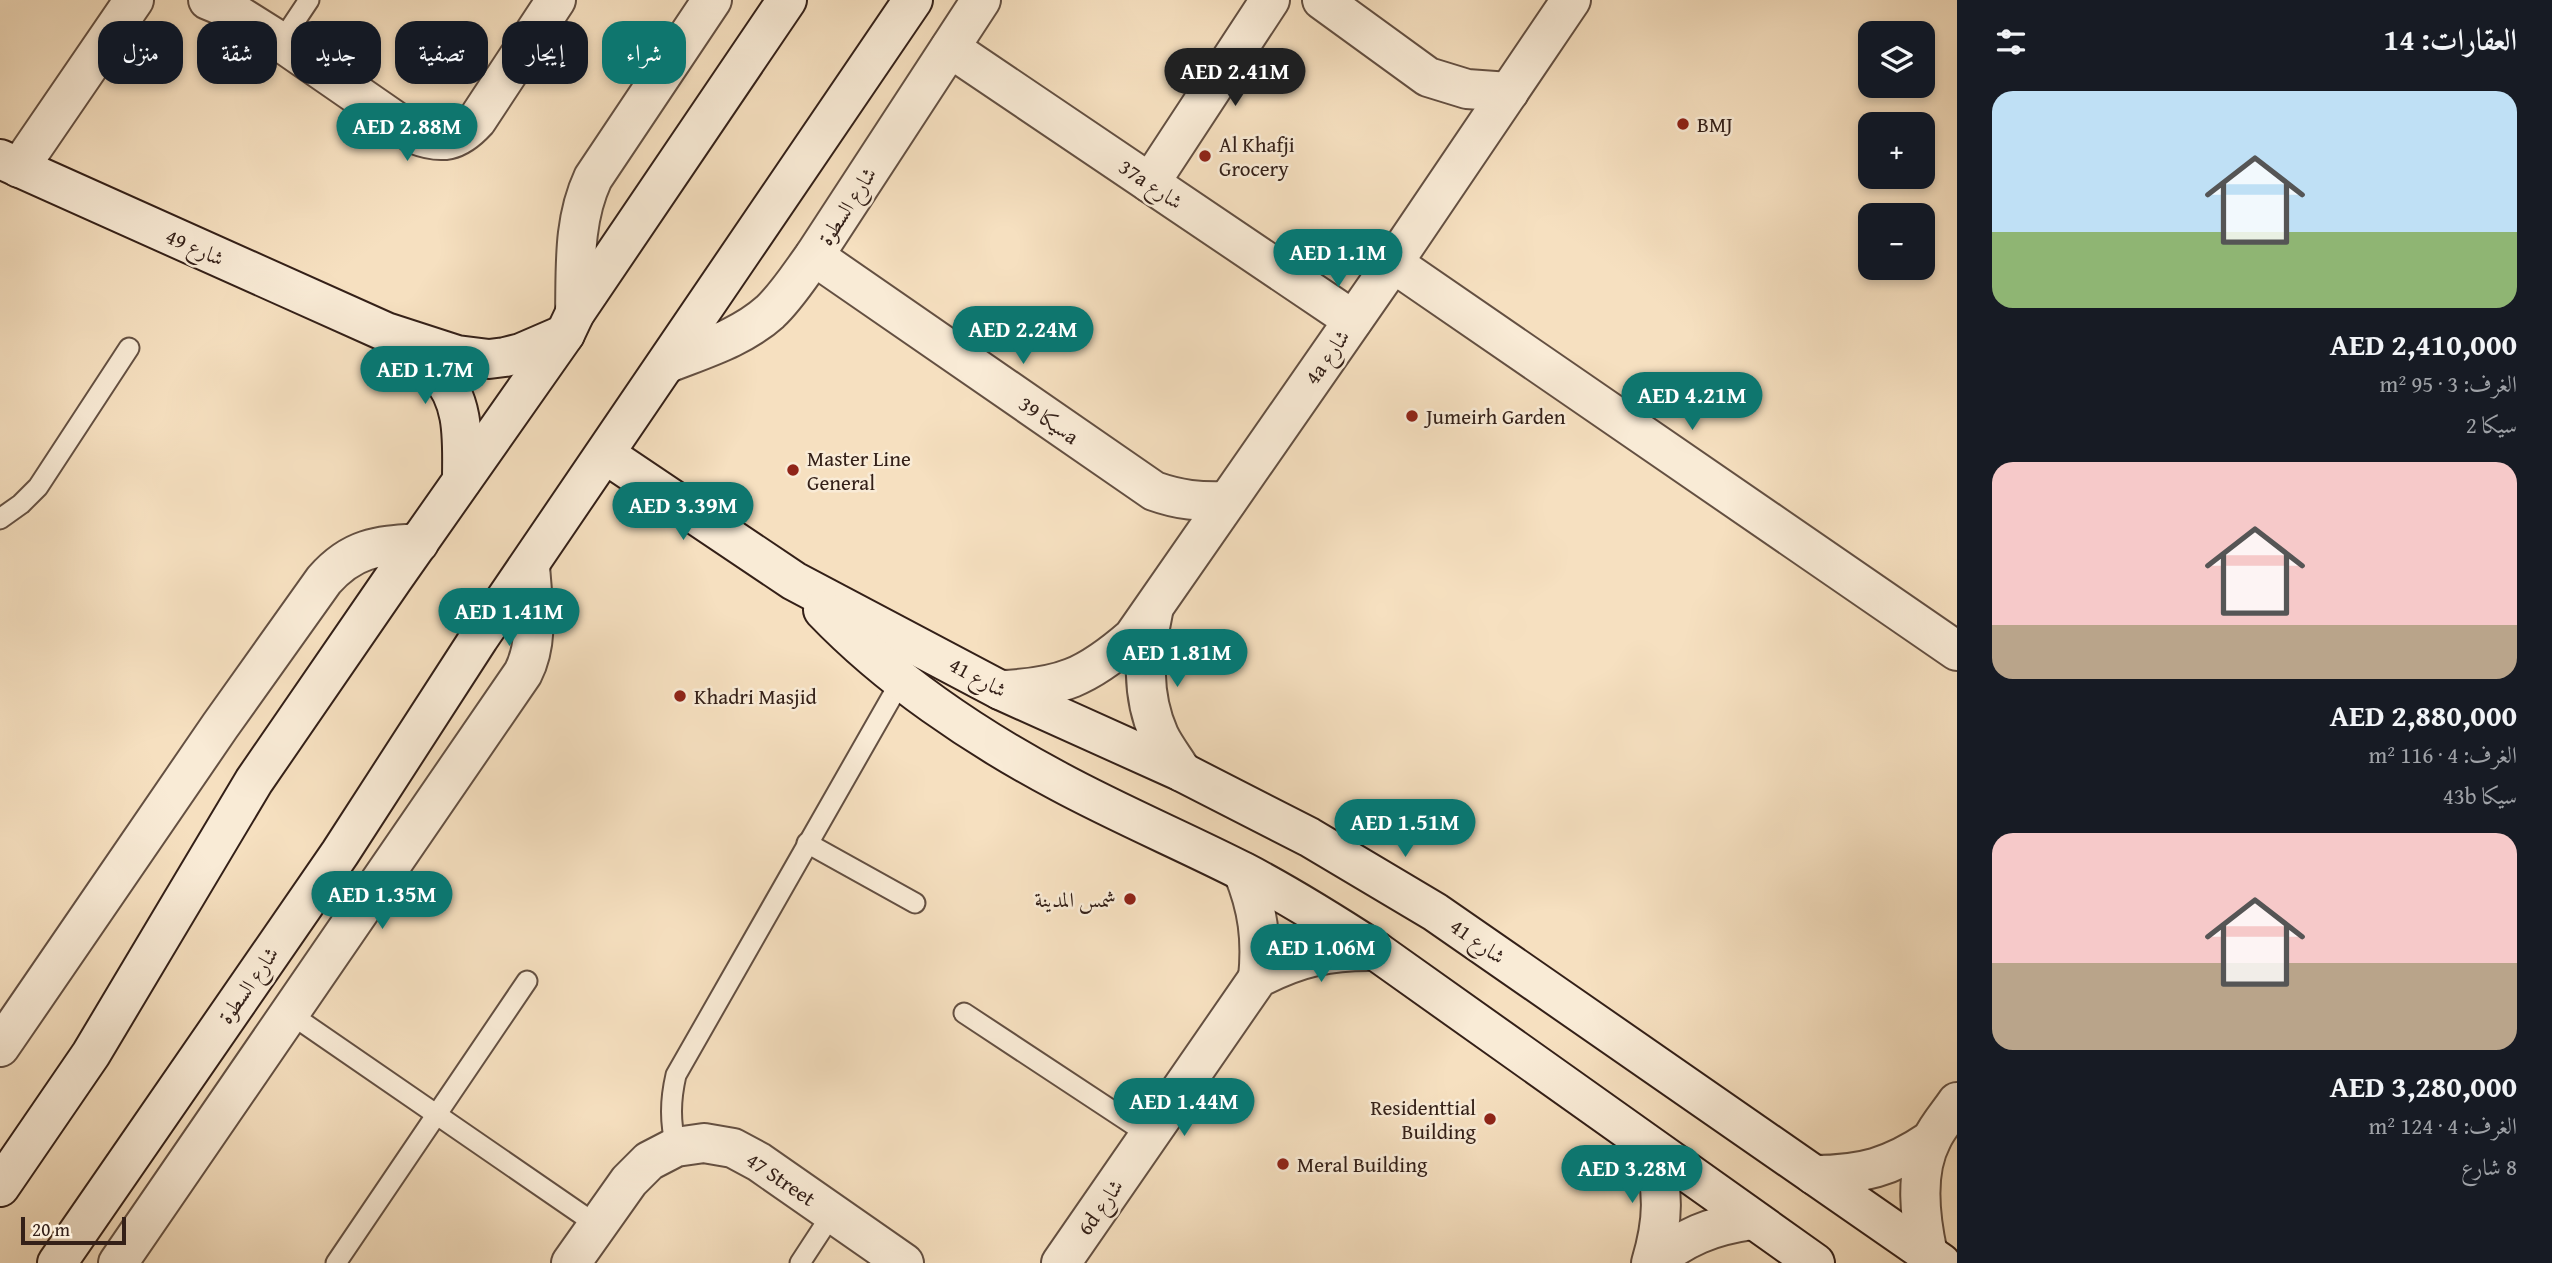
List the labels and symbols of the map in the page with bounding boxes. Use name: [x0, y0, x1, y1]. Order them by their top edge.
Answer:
pin: AED 2.41M: [1155, 48, 1315, 108]
pin: AED 2.88M: [327, 104, 487, 163]
place label: BMJ: [1697, 109, 1733, 140]
marker: BMJ: [1675, 116, 1691, 132]
place label: Al Khafji Grocery: [1219, 129, 1295, 184]
marker: Al Khafji Grocery: [1197, 148, 1213, 164]
street label: 37a شارع: [1111, 151, 1189, 219]
street label: شارع السطوة: [810, 161, 886, 253]
street label: شارع 49: [159, 220, 229, 276]
pin: AED 1.1M: [1266, 230, 1410, 289]
pin: AED 2.24M: [943, 306, 1103, 366]
street label: 4a شارع: [1297, 323, 1360, 393]
pin: AED 1.7M: [353, 346, 497, 406]
pin: AED 4.21M: [1612, 372, 1772, 432]
street label: سيكا 39a: [1013, 388, 1085, 452]
place label: Jumeirh Garden: [1423, 401, 1566, 432]
marker: Jumeirh Garden: [1404, 408, 1420, 424]
place label: Master Line General: [807, 443, 911, 498]
marker: Master Line General: [785, 462, 801, 478]
pin: AED 3.39M: [603, 482, 763, 542]
pin: AED 1.41M: [429, 588, 589, 648]
pin: AED 1.81M: [1097, 630, 1257, 689]
street label: شارع 41: [942, 649, 1012, 708]
place label: Khadri Masjid: [694, 681, 818, 712]
marker: Khadri Masjid: [672, 688, 688, 704]
pin: AED 1.51M: [1325, 800, 1485, 859]
pin: AED 1.35M: [302, 872, 462, 931]
place label: شمس المدينة: [1034, 884, 1116, 915]
marker: شمس المدينة: [1122, 891, 1138, 907]
street label: شارع 41: [1442, 911, 1512, 974]
pin: AED 1.06M: [1241, 925, 1401, 984]
street label: شارع السطوة: [210, 940, 288, 1032]
pin: AED 1.44M: [1104, 1078, 1264, 1138]
place label: Residenttial Building: [1370, 1092, 1477, 1147]
marker: Residenttial Building: [1482, 1111, 1498, 1127]
street label: 47 Street: [740, 1144, 822, 1214]
pin: AED 3.28M: [1552, 1146, 1712, 1205]
place label: Meral Building: [1297, 1149, 1428, 1180]
marker: Meral Building: [1275, 1156, 1291, 1172]
street label: 6d شارع: [1069, 1173, 1133, 1243]
scale bar: [21, 1214, 126, 1246]

